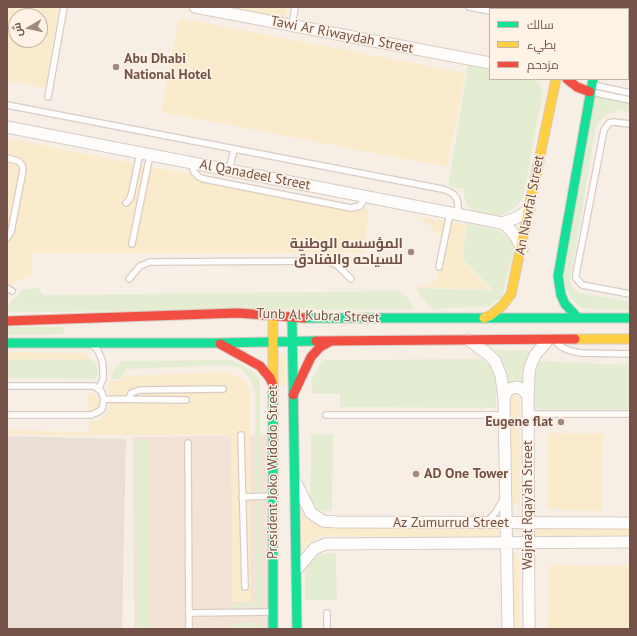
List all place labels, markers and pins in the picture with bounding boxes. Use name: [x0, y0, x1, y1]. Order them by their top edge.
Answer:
place label: Abu Dhabi National Hotel: [124, 51, 211, 84]
marker: Abu Dhabi National Hotel: [111, 62, 121, 72]
place label: المؤسسه الوطنية للسياحه والفنادق: [290, 236, 403, 268]
marker: المؤسسه الوطنية للسياحه والفنادق: [406, 247, 416, 257]
place label: Eugene flat: [485, 414, 553, 430]
marker: Eugene flat: [556, 417, 566, 427]
place label: AD One Tower: [424, 466, 508, 482]
marker: AD One Tower: [411, 469, 421, 479]

